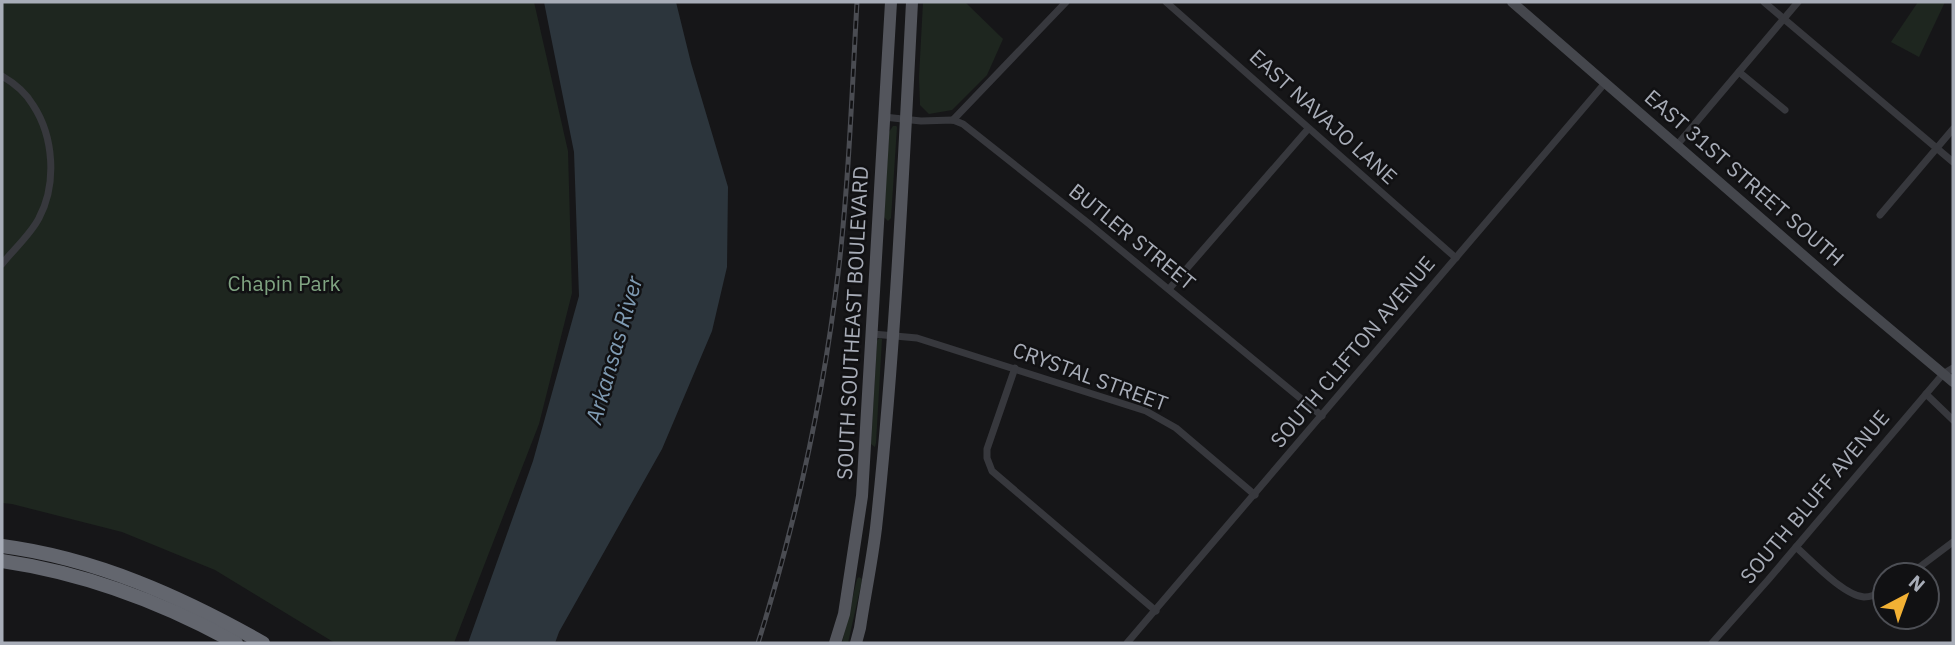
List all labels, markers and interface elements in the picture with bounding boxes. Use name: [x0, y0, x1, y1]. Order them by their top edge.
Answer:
street label: EAST NAVAJO LANE: [1244, 42, 1403, 190]
street label: EAST 31ST STREET SOUTH: [1639, 83, 1850, 272]
street label: SOUTH SOUTHEAST BOULEVARD: [830, 165, 874, 481]
street label: BUTLER STREET: [1064, 177, 1202, 296]
street label: SOUTH CLIFTON AVENUE: [1264, 250, 1441, 453]
park label: Chapin Park: [227, 269, 341, 297]
water label: Arkansas River: [577, 272, 649, 428]
street label: CRYSTAL STREET: [1009, 335, 1172, 417]
street label: SOUTH BLUFF AVENUE: [1733, 404, 1895, 589]
north arrow: [1871, 561, 1941, 631]
text: N: [1904, 570, 1930, 597]

